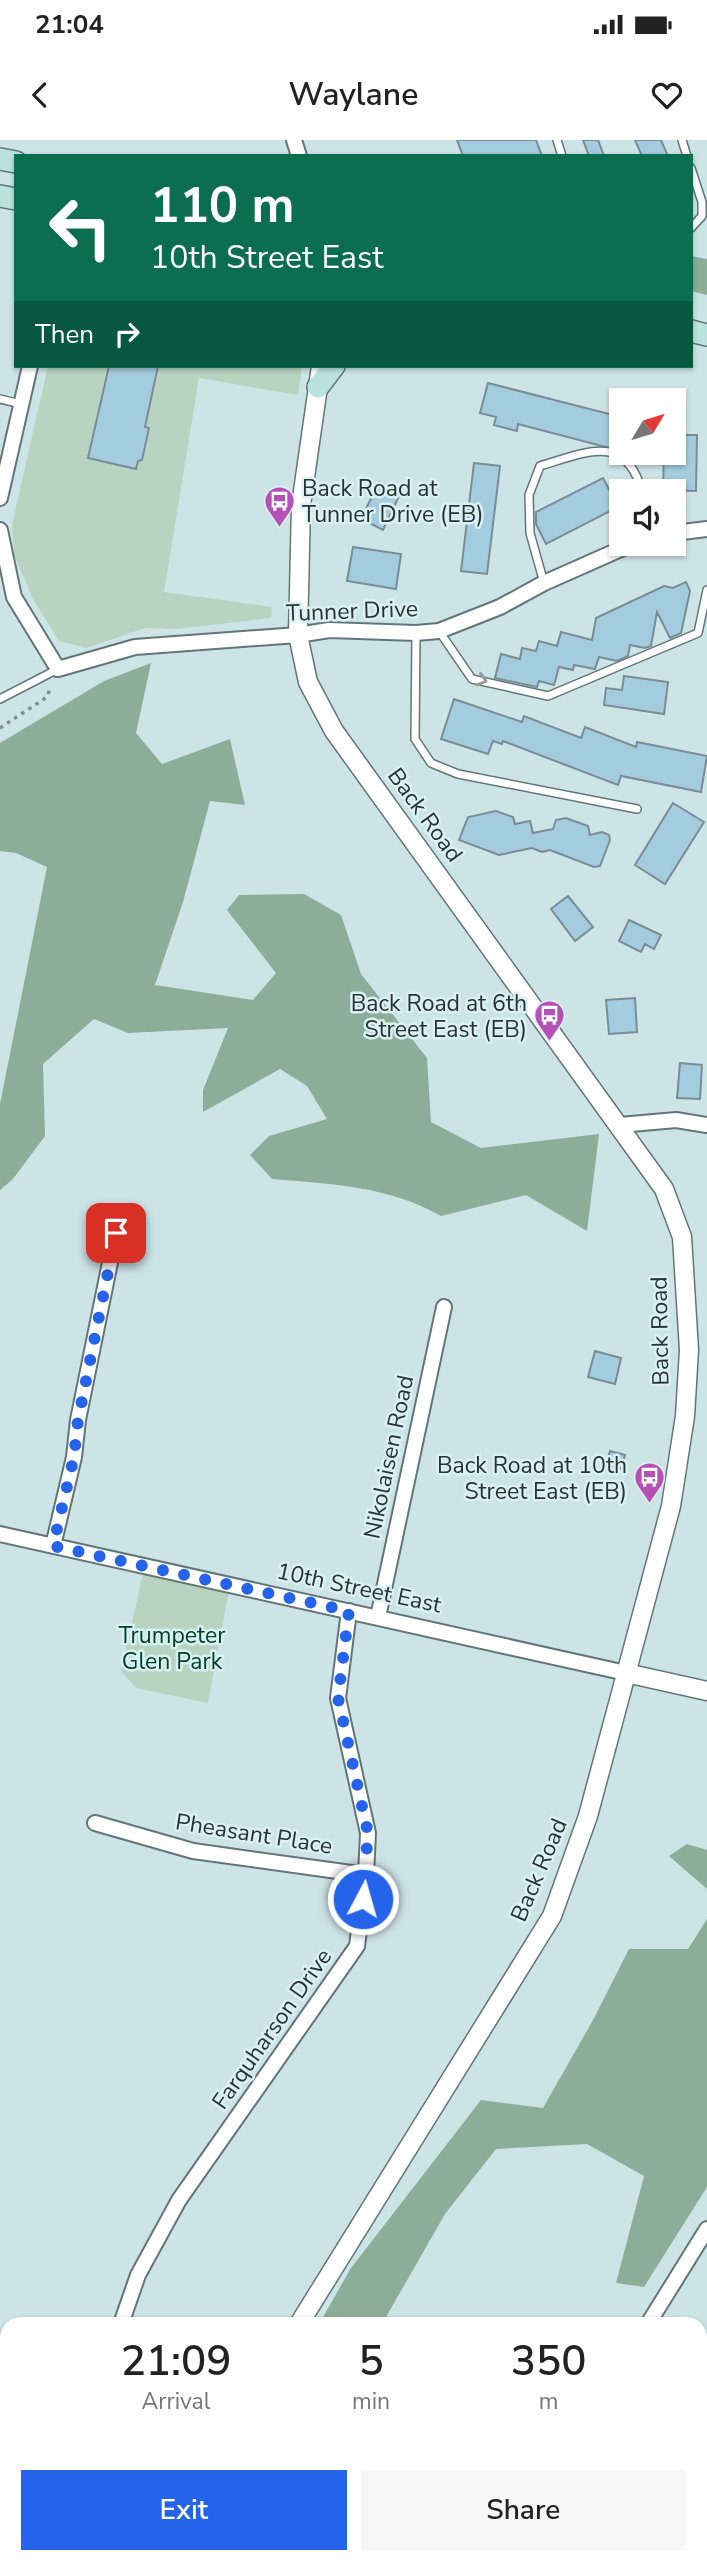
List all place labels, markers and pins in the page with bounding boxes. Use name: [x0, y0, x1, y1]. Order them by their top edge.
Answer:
place label: Back Road at Tunner Drive (EB): [302, 473, 484, 530]
bus stop icon: Back Road at Tunner Drive (EB): [262, 484, 296, 528]
place label: Back Road at 6th Street East (EB): [351, 988, 527, 1045]
bus stop icon: Back Road at 6th Street East (EB): [533, 999, 567, 1043]
pin: [86, 1203, 146, 1263]
place label: Back Road at 10th Street East (EB): [437, 1450, 627, 1507]
bus stop icon: Back Road at 10th Street East (EB): [633, 1461, 667, 1505]

